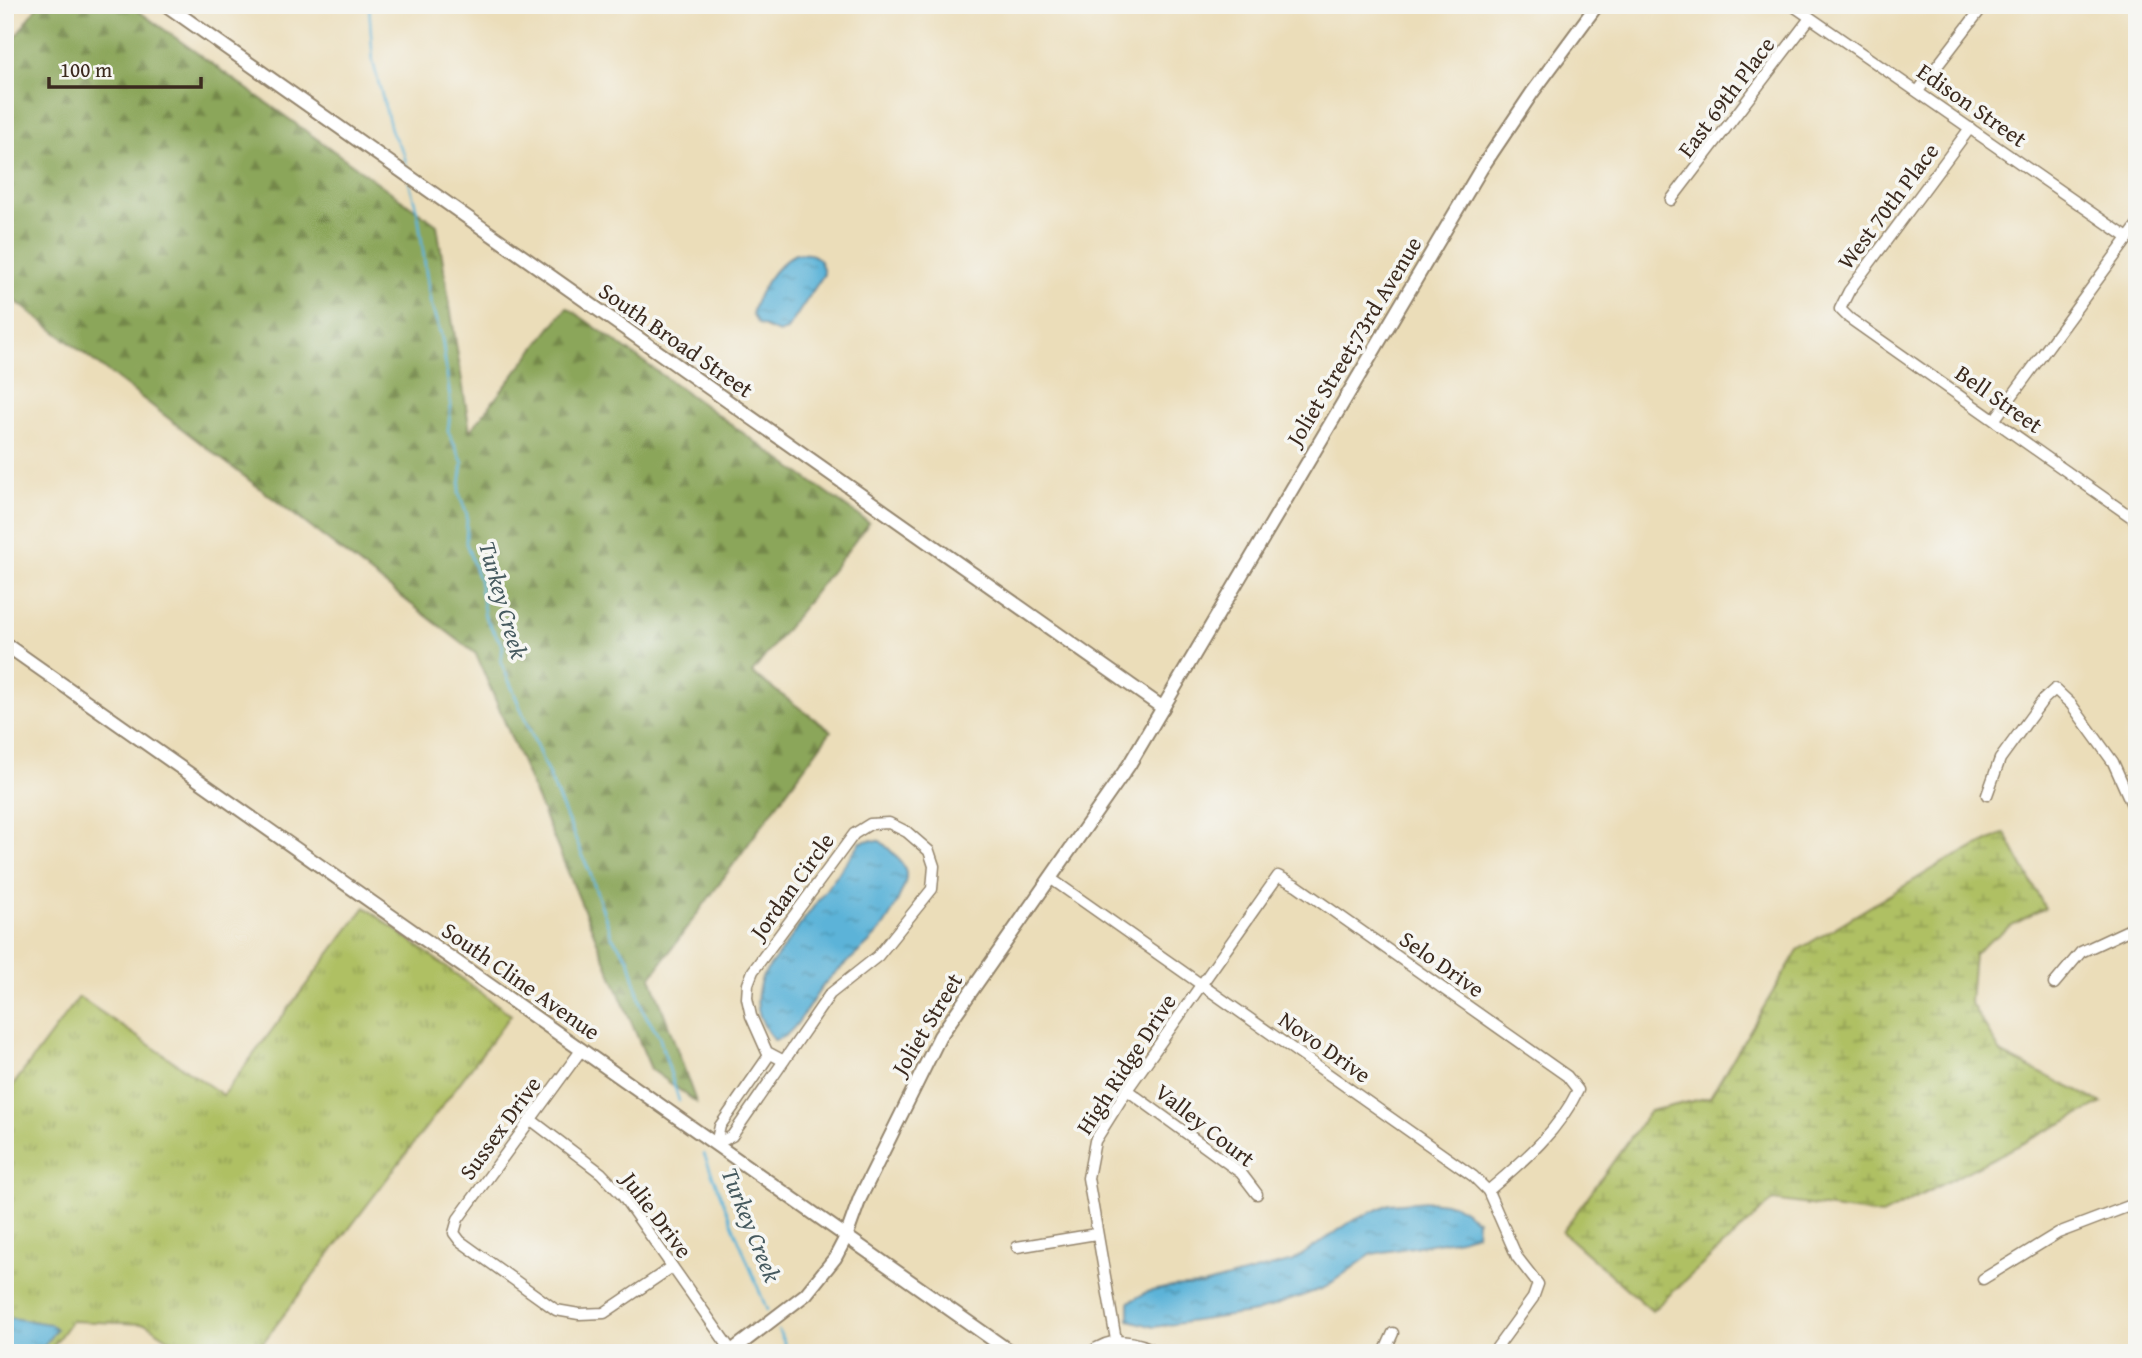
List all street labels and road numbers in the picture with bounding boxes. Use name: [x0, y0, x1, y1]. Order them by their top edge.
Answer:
street label: East 69th Place: [1669, 29, 1782, 164]
street label: Edison Street: [1911, 55, 2034, 155]
street label: West 70th Place: [1829, 136, 1946, 276]
street label: Joliet Street;73rd Avenue: [1276, 230, 1429, 454]
street label: South Broad Street: [592, 274, 760, 405]
street label: Bell Street: [1949, 356, 2050, 441]
street label: Jordan Circle: [740, 826, 842, 948]
street label: South Cline Avenue: [435, 914, 607, 1048]
street label: Selo Drive: [1393, 922, 1491, 1005]
street label: Joliet Street: [882, 966, 970, 1084]
street label: High Ridge Drive: [1068, 987, 1184, 1141]
street label: Novo Drive: [1273, 1003, 1378, 1090]
street label: Sussex Drive: [451, 1069, 548, 1186]
street label: Valley Court: [1148, 1075, 1262, 1174]
street label: Julie Drive: [612, 1162, 701, 1265]

